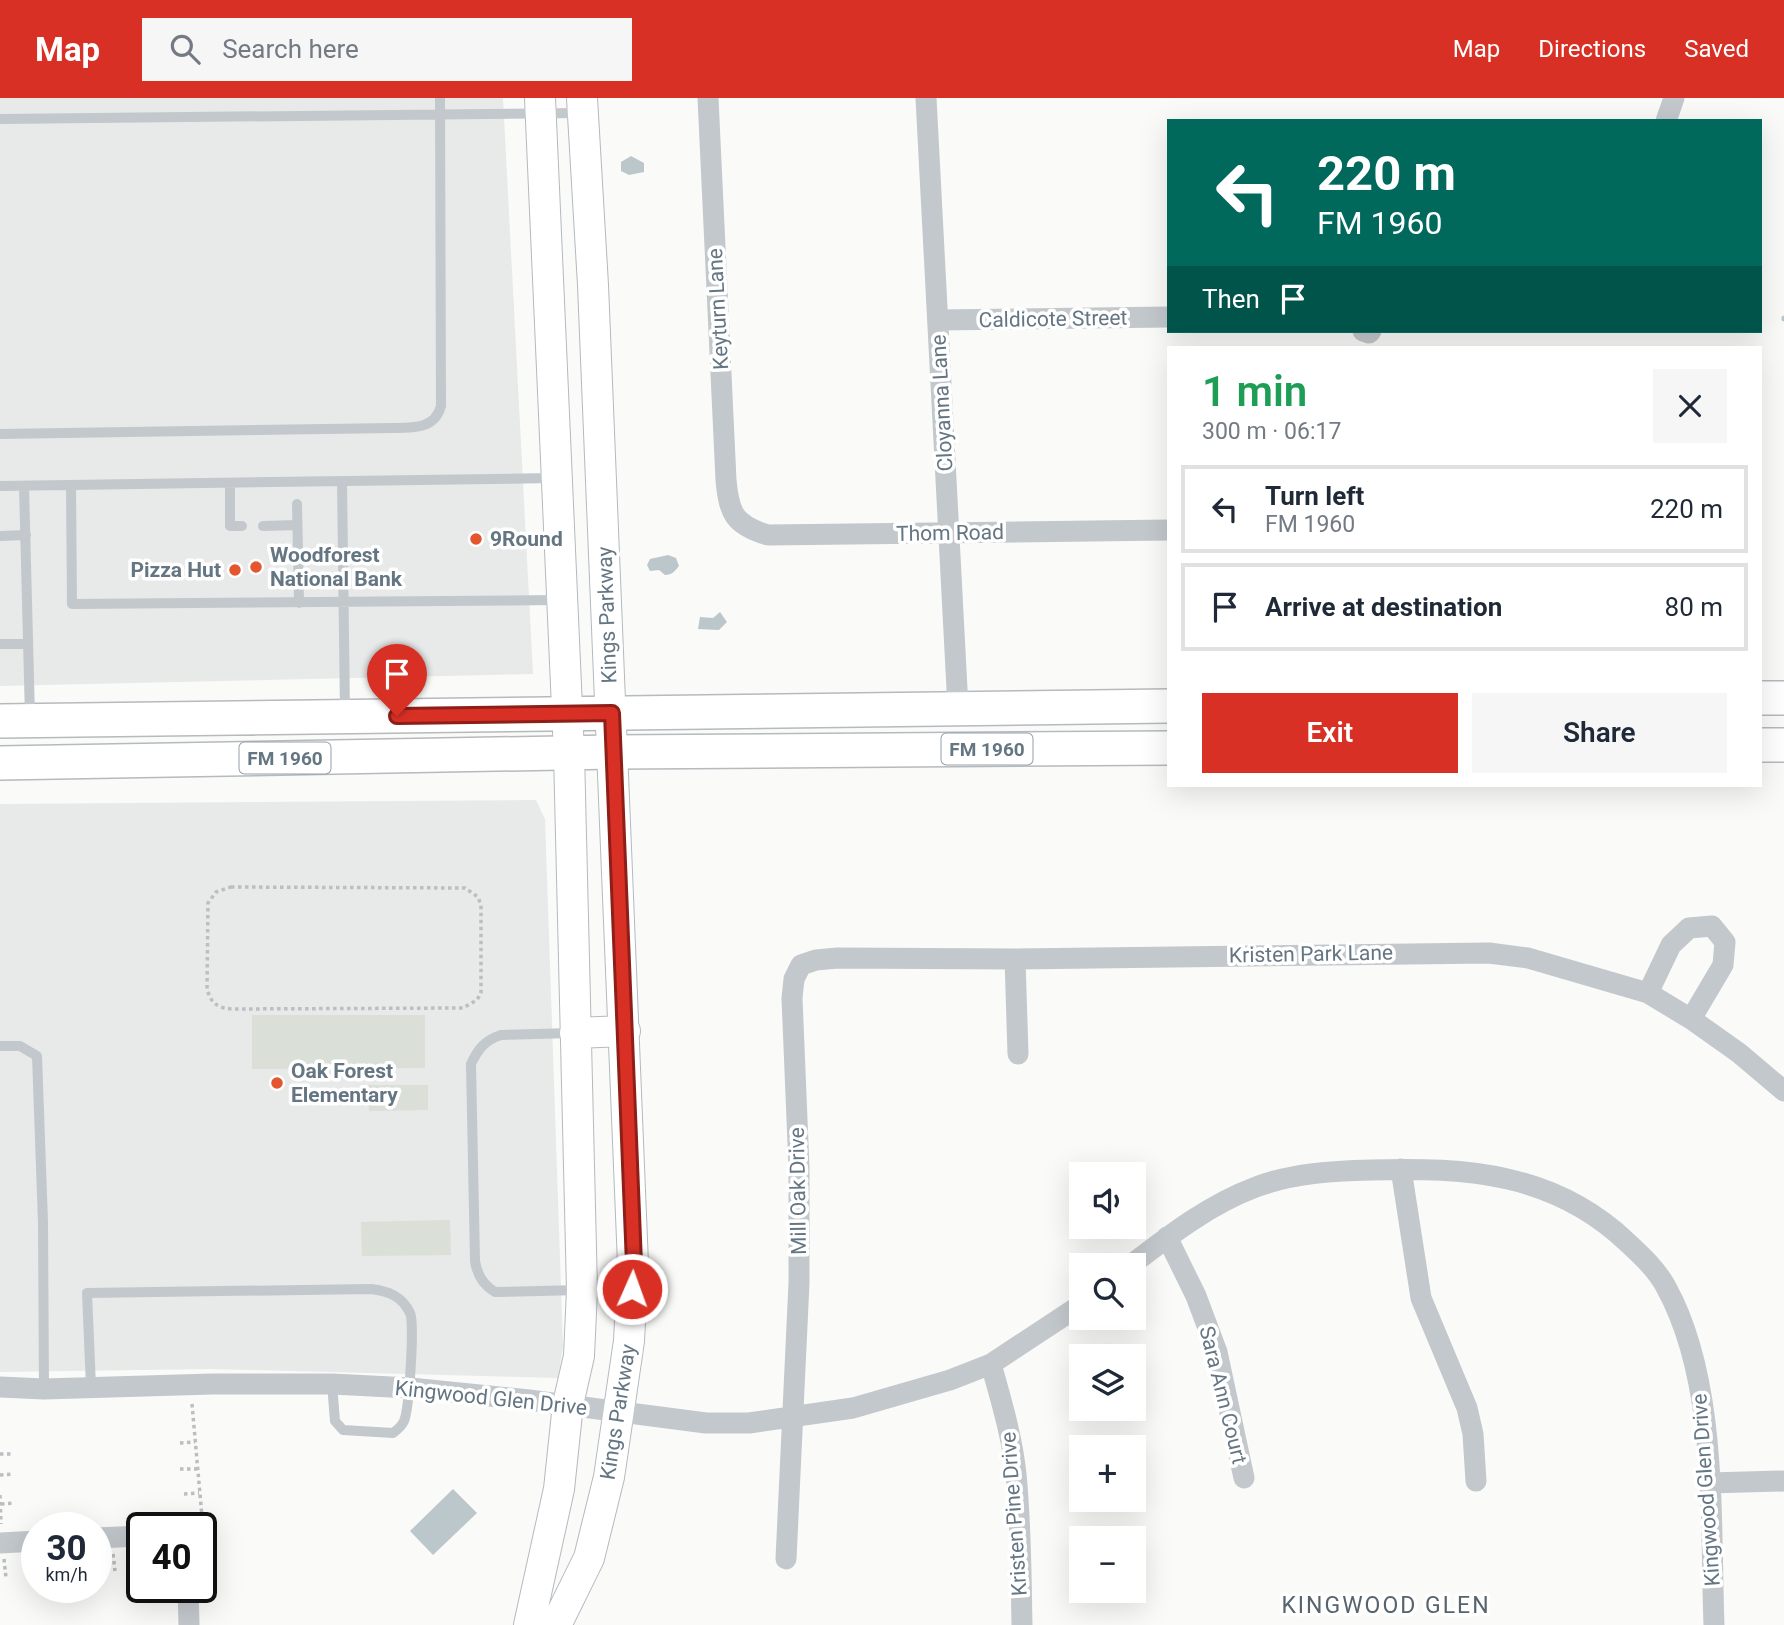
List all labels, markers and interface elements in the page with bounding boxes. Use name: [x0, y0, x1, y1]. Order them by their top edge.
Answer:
search box: [142, 18, 632, 81]
text: Map: [35, 30, 100, 69]
icon: search: [166, 30, 204, 68]
text: Search here: [222, 34, 359, 64]
text: Map: [1453, 35, 1500, 63]
text: Directions: [1538, 35, 1646, 63]
text: Saved: [1684, 35, 1749, 63]
text: 220 m: [1317, 145, 1456, 202]
icon: left: [1202, 147, 1293, 238]
text: FM 1960: [1317, 204, 1443, 242]
street label: Keyturn Lane: [703, 248, 733, 370]
icon: arrive: [1274, 280, 1312, 318]
text: Then: [1202, 284, 1260, 314]
street label: Caldicote Street: [978, 306, 1128, 332]
street label: Cloyanna Lane: [926, 334, 958, 472]
text: 1 min: [1202, 367, 1307, 416]
button: close: [1653, 369, 1727, 443]
text: 300 m · 06:17: [1202, 418, 1341, 445]
text: Turn left: [1265, 481, 1364, 511]
icon: left: [1206, 490, 1244, 528]
text: 220 m: [1650, 494, 1723, 524]
text: FM 1960: [1265, 511, 1355, 538]
street label: Thom Road: [896, 520, 1004, 546]
place label: 9Round: [490, 527, 563, 551]
marker: 9Round: [468, 531, 484, 547]
place label: Woodforest National Bank: [270, 543, 403, 591]
street label: Kings Parkway: [593, 546, 621, 684]
place label: Pizza Hut: [130, 558, 221, 582]
marker: Woodforest National Bank: [248, 559, 264, 575]
marker: Pizza Hut: [227, 562, 243, 578]
icon: arrive: [1206, 588, 1244, 626]
text: Arrive at destination: [1265, 592, 1502, 622]
text: 80 m: [1665, 592, 1723, 622]
pin: [367, 644, 427, 716]
icon: arrive: [378, 655, 416, 693]
button: Exit: [1202, 693, 1458, 773]
button: Share: [1472, 693, 1727, 773]
road number: FM 1960: [942, 734, 1032, 764]
road number: FM 1960: [240, 743, 330, 774]
street label: Kristen Park Lane: [1229, 941, 1393, 967]
place label: Oak Forest Elementary: [291, 1059, 398, 1107]
marker: Oak Forest Elementary: [269, 1075, 285, 1091]
street label: Mill Oak Drive: [785, 1127, 811, 1255]
map controls: [1069, 1162, 1146, 1603]
button: sound: [1069, 1162, 1146, 1239]
position arrow: [595, 1252, 669, 1326]
button: search: [1069, 1253, 1146, 1330]
street label: Sara Ann Court: [1194, 1324, 1252, 1466]
street label: Kings Parkway: [595, 1342, 641, 1482]
button: layers: [1069, 1344, 1146, 1421]
street label: Kingwood Glen Drive: [394, 1376, 588, 1420]
street label: Kingwood Glen Drive: [1687, 1393, 1725, 1587]
street label: Kristen Pine Drive: [996, 1431, 1032, 1597]
button: +: [1069, 1435, 1146, 1512]
speed limit sign: 40: [126, 1512, 217, 1603]
button: −: [1069, 1526, 1146, 1603]
text: 30: [46, 1528, 87, 1569]
text: km/h: [45, 1564, 88, 1585]
district label: KINGWOOD GLEN: [1281, 1592, 1491, 1619]

